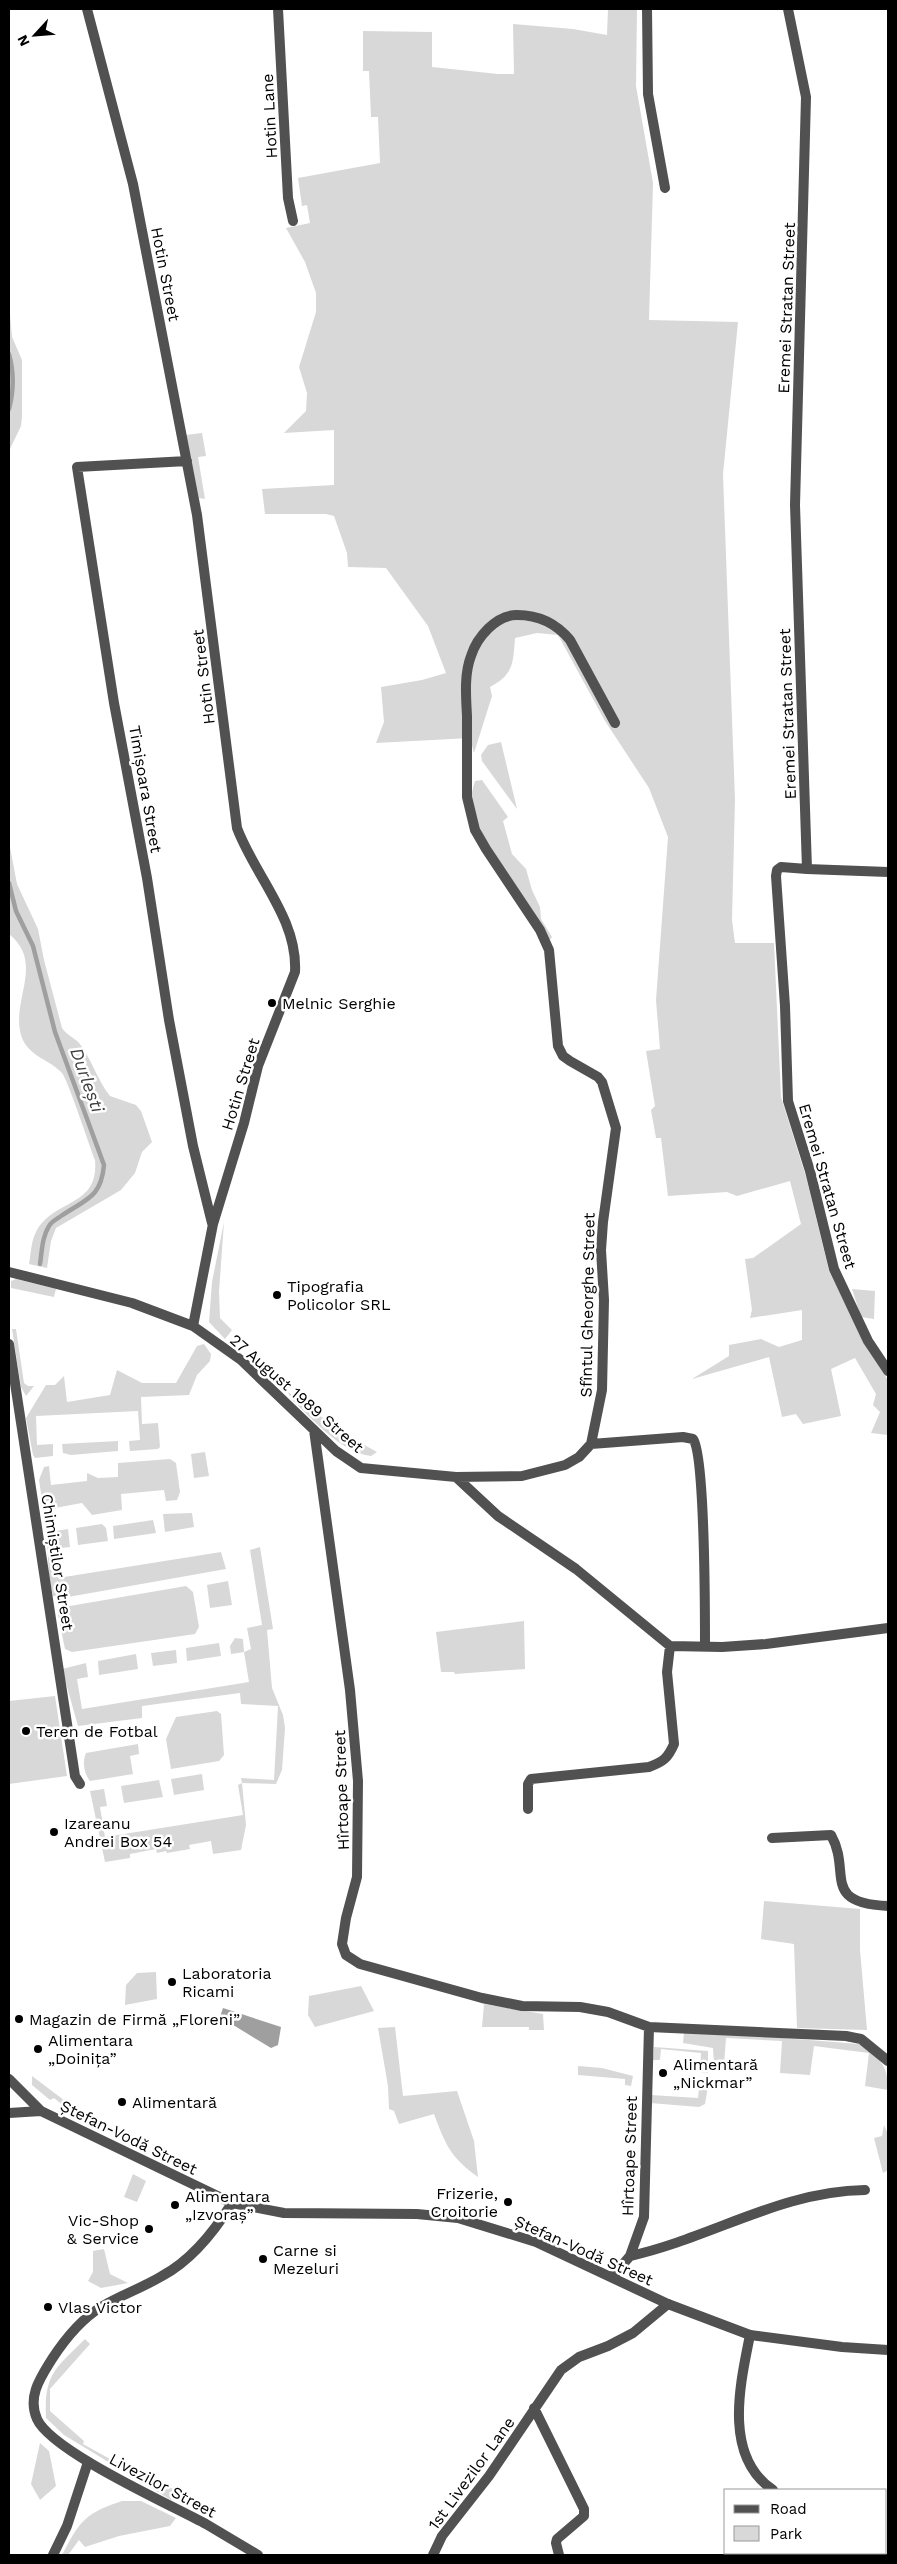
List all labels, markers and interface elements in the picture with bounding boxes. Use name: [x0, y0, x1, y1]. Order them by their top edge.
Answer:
north arrow: [10, 10, 60, 60]
text: N: [14, 33, 33, 49]
street label: Hotin Lane: [258, 73, 281, 159]
street label: Eremei Stratan Street: [774, 222, 799, 394]
street label: Hotin Street: [147, 225, 184, 323]
street label: Hotin Street: [188, 628, 219, 726]
street label: Eremei Stratan Street: [775, 628, 800, 800]
street label: Timișoara Street: [125, 724, 166, 854]
place label: Melnic Serghie: [282, 994, 396, 1013]
marker: Melnic Serghie: [266, 997, 278, 1009]
street label: Hotin Street: [217, 1035, 264, 1133]
water label: Durlești: [66, 1045, 109, 1116]
street label: Eremei Stratan Street: [795, 1101, 860, 1271]
street label: Sfîntul Gheorghe Street: [576, 1212, 599, 1398]
place label: Tipografia Policolor SRL: [287, 1277, 391, 1314]
marker: Tipografia Policolor SRL: [271, 1289, 283, 1301]
street label: 27 August 1989 Street: [226, 1330, 368, 1457]
street label: Chimiștilor Street: [37, 1492, 78, 1632]
place label: Teren de Fotbal: [36, 1722, 158, 1741]
marker: Teren de Fotbal: [20, 1725, 32, 1737]
street label: Hîrtoape Street: [330, 1729, 353, 1850]
place label: Izareanu Andrei Box 54: [64, 1814, 172, 1851]
marker: Izareanu Andrei Box 54: [48, 1826, 60, 1838]
place label: Laboratoria Ricami: [182, 1964, 271, 2001]
marker: Laboratoria Ricami: [166, 1976, 178, 1988]
place label: Magazin de Firmă „Floreni”: [29, 2010, 240, 2029]
marker: Magazin de Firmă „Floreni”: [13, 2013, 25, 2025]
place label: Alimentara „Doinița”: [48, 2031, 133, 2068]
marker: Alimentara „Doinița”: [32, 2043, 44, 2055]
place label: Alimentară „Nickmar”: [673, 2055, 758, 2092]
marker: Alimentară „Nickmar”: [657, 2067, 669, 2079]
place label: Alimentară: [132, 2093, 217, 2112]
street label: Hîrtoape Street: [618, 2095, 641, 2216]
street label: Ștefan-Vodă Street: [57, 2096, 201, 2179]
marker: Alimentară: [116, 2096, 128, 2108]
place label: Frizerie, Croitorie: [431, 2184, 498, 2221]
place label: Alimentara „Izvoraș”: [185, 2187, 270, 2224]
marker: Frizerie, Croitorie: [502, 2196, 514, 2208]
marker: Alimentara „Izvoraș”: [169, 2199, 181, 2211]
place label: Vic-Shop & Service: [67, 2211, 139, 2248]
street label: Ștefan-Vodă Street: [512, 2211, 656, 2290]
marker: Vic-Shop & Service: [143, 2223, 155, 2235]
place label: Carne si Mezeluri: [273, 2241, 339, 2278]
marker: Carne si Mezeluri: [257, 2253, 269, 2265]
place label: Vlas Victor: [58, 2298, 143, 2317]
marker: Vlas Victor: [42, 2301, 54, 2313]
street label: 1st Livezilor Lane: [424, 2413, 519, 2533]
street label: Livezilor Street: [106, 2449, 220, 2522]
legend: [724, 2489, 887, 2554]
text: Road: [770, 2500, 807, 2518]
text: Park: [770, 2525, 803, 2543]

